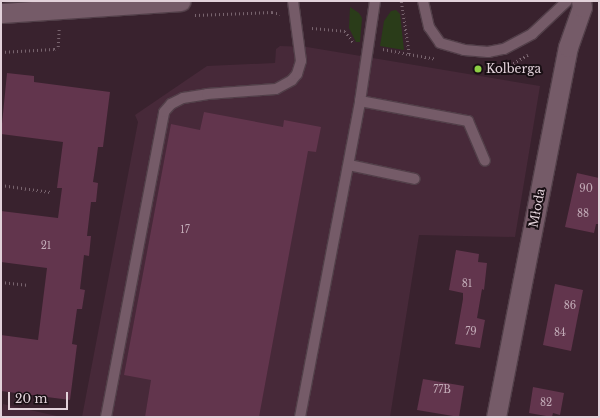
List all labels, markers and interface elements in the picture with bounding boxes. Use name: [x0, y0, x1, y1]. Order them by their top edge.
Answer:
place label: Kolberga: [486, 62, 541, 76]
marker: Kolberga: [473, 64, 483, 74]
house number: 90: [579, 183, 593, 195]
street label: Młoda: [526, 187, 548, 229]
house number: 88: [577, 208, 589, 220]
house number: 17: [180, 224, 190, 236]
house number: 21: [41, 240, 51, 252]
house number: 81: [462, 278, 472, 290]
house number: 86: [564, 300, 576, 312]
house number: 79: [465, 326, 477, 338]
house number: 84: [554, 327, 566, 339]
scale bar: [10, 384, 70, 410]
house number: 77B: [433, 384, 451, 396]
text: 20 m: [15, 391, 47, 406]
house number: 82: [540, 397, 552, 409]

